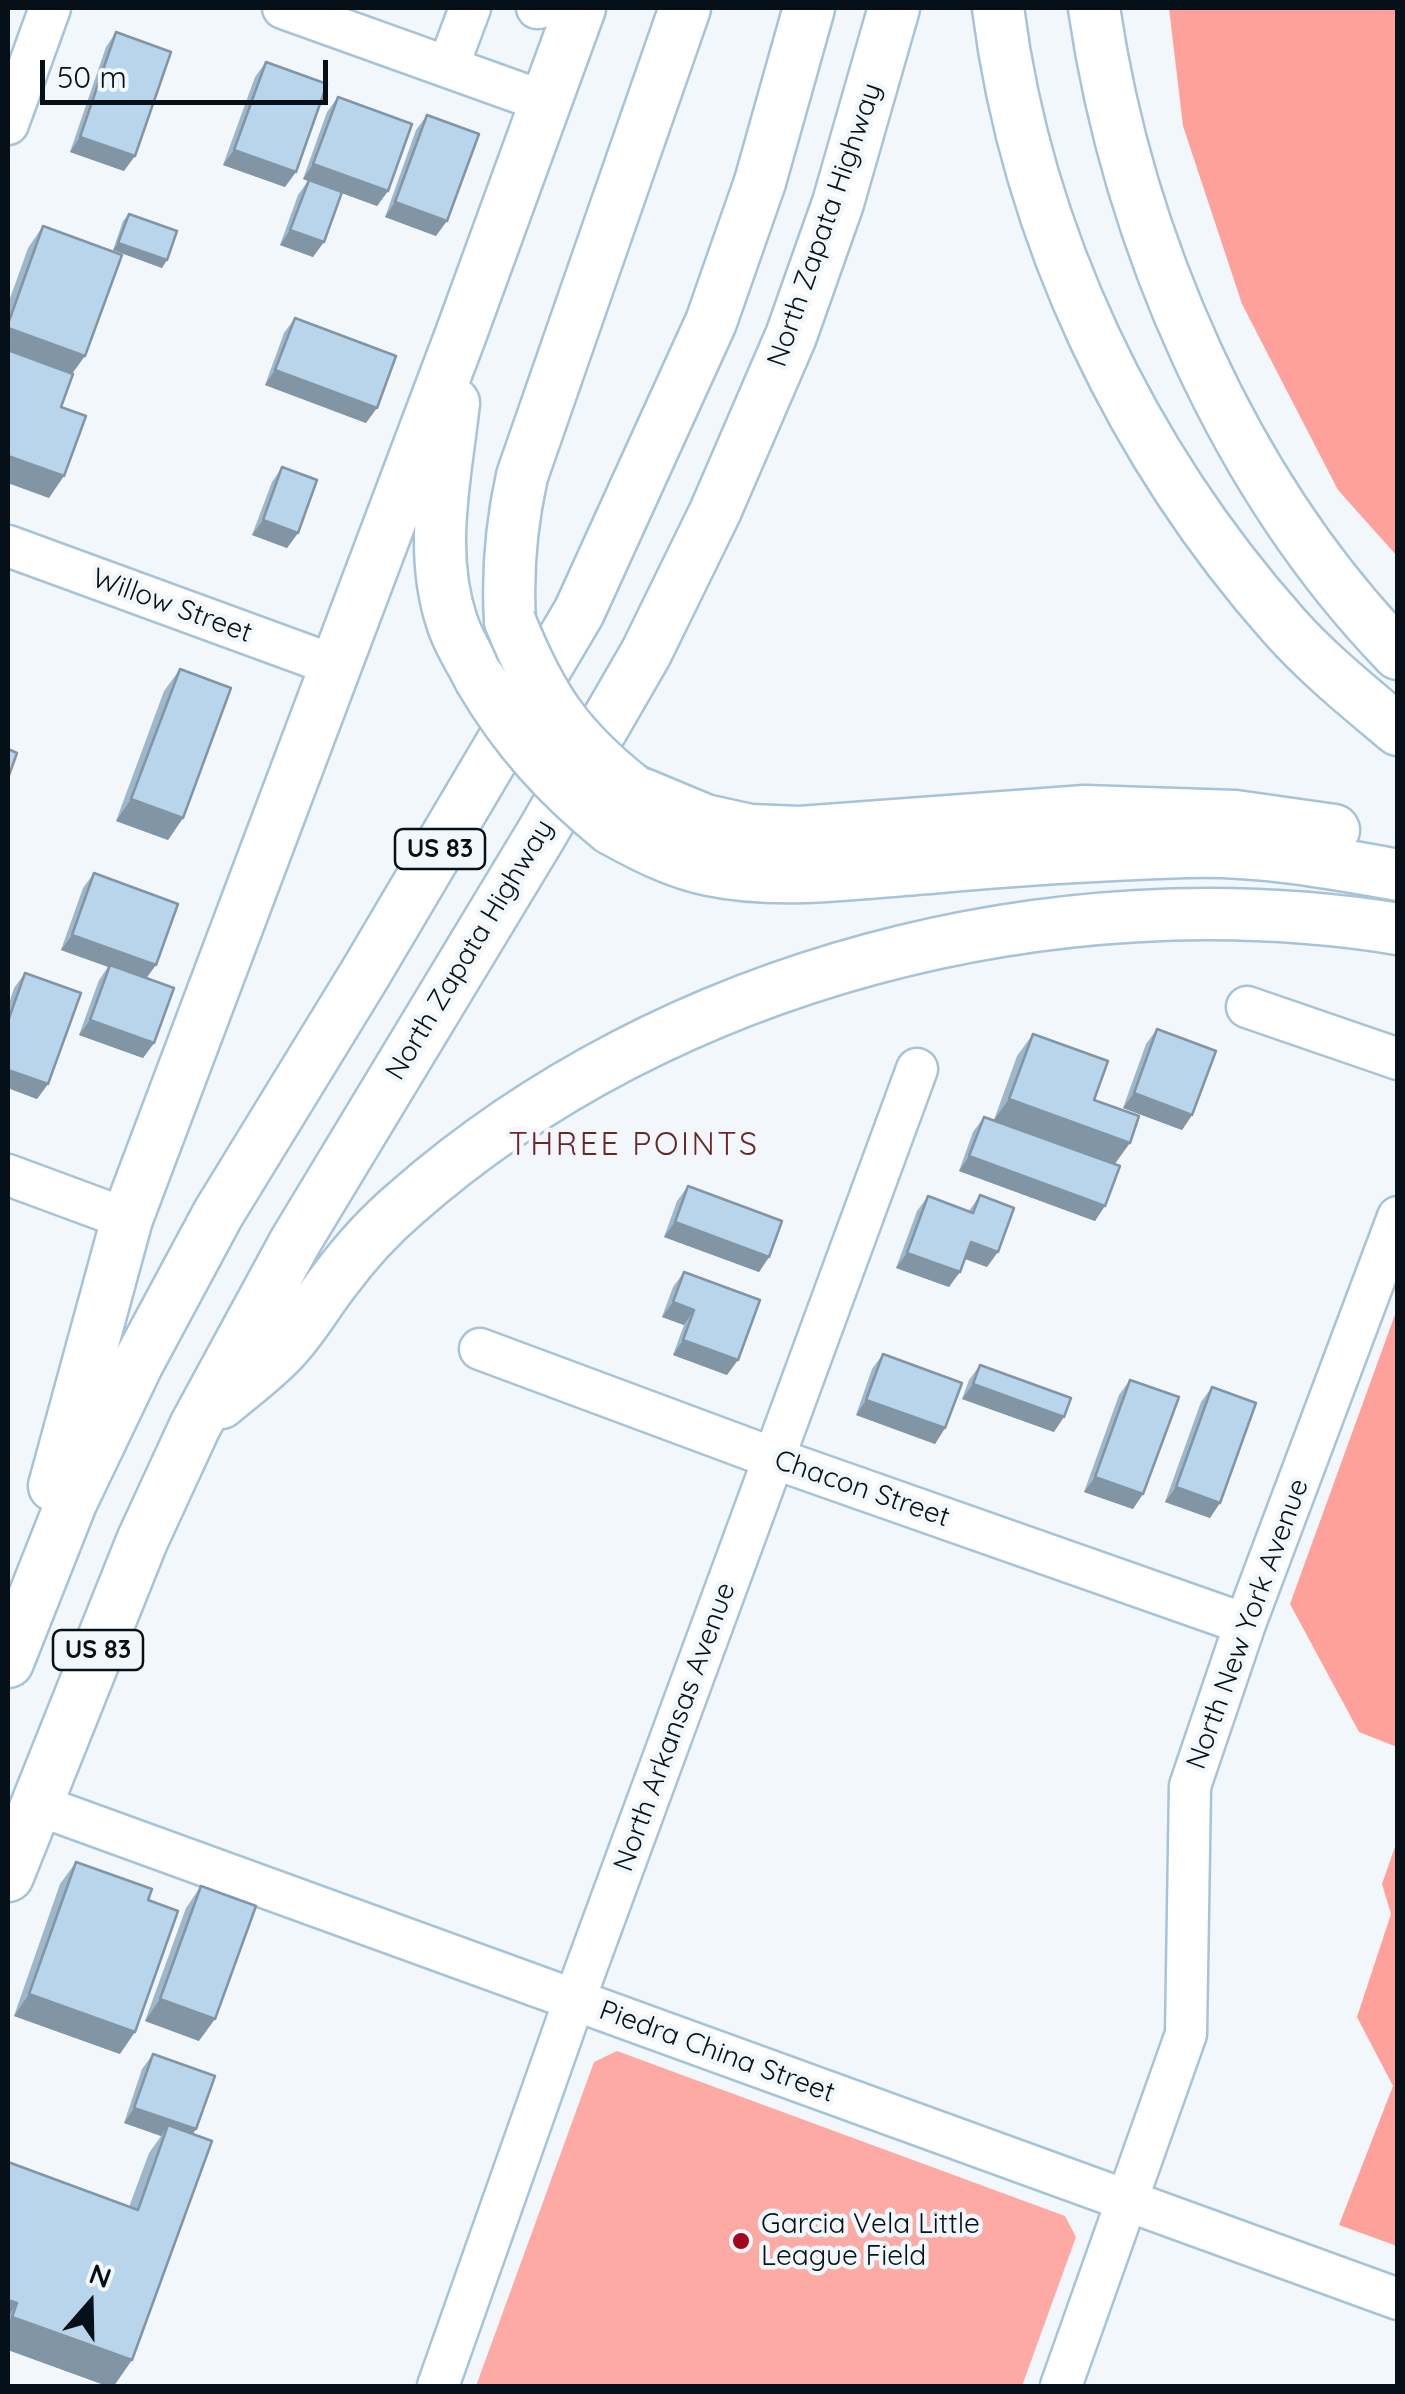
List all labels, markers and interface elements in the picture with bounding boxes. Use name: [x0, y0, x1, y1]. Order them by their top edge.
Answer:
scale bar: [45, 40, 332, 102]
text: 50 m: [57, 58, 127, 96]
street label: North Zapata Highway: [761, 79, 889, 371]
street label: Willow Street: [87, 562, 257, 650]
street label: North Zapata Highway: [379, 814, 561, 1086]
road number: US 83: [395, 829, 485, 869]
district label: THREE POINTS: [508, 1126, 760, 1164]
street label: Chacon Street: [770, 1443, 954, 1535]
street label: North New York Avenue: [1180, 1474, 1316, 1774]
street label: North Arkansas Avenue: [607, 1578, 743, 1876]
road number: US 83: [53, 1630, 143, 1670]
street label: Piedra China Street: [595, 1994, 839, 2110]
place label: Garcia Vela Little League Field: [761, 2208, 980, 2274]
marker: Garcia Vela Little League Field: [730, 2230, 752, 2252]
north arrow: [40, 2254, 140, 2354]
text: N: [85, 2255, 116, 2295]

